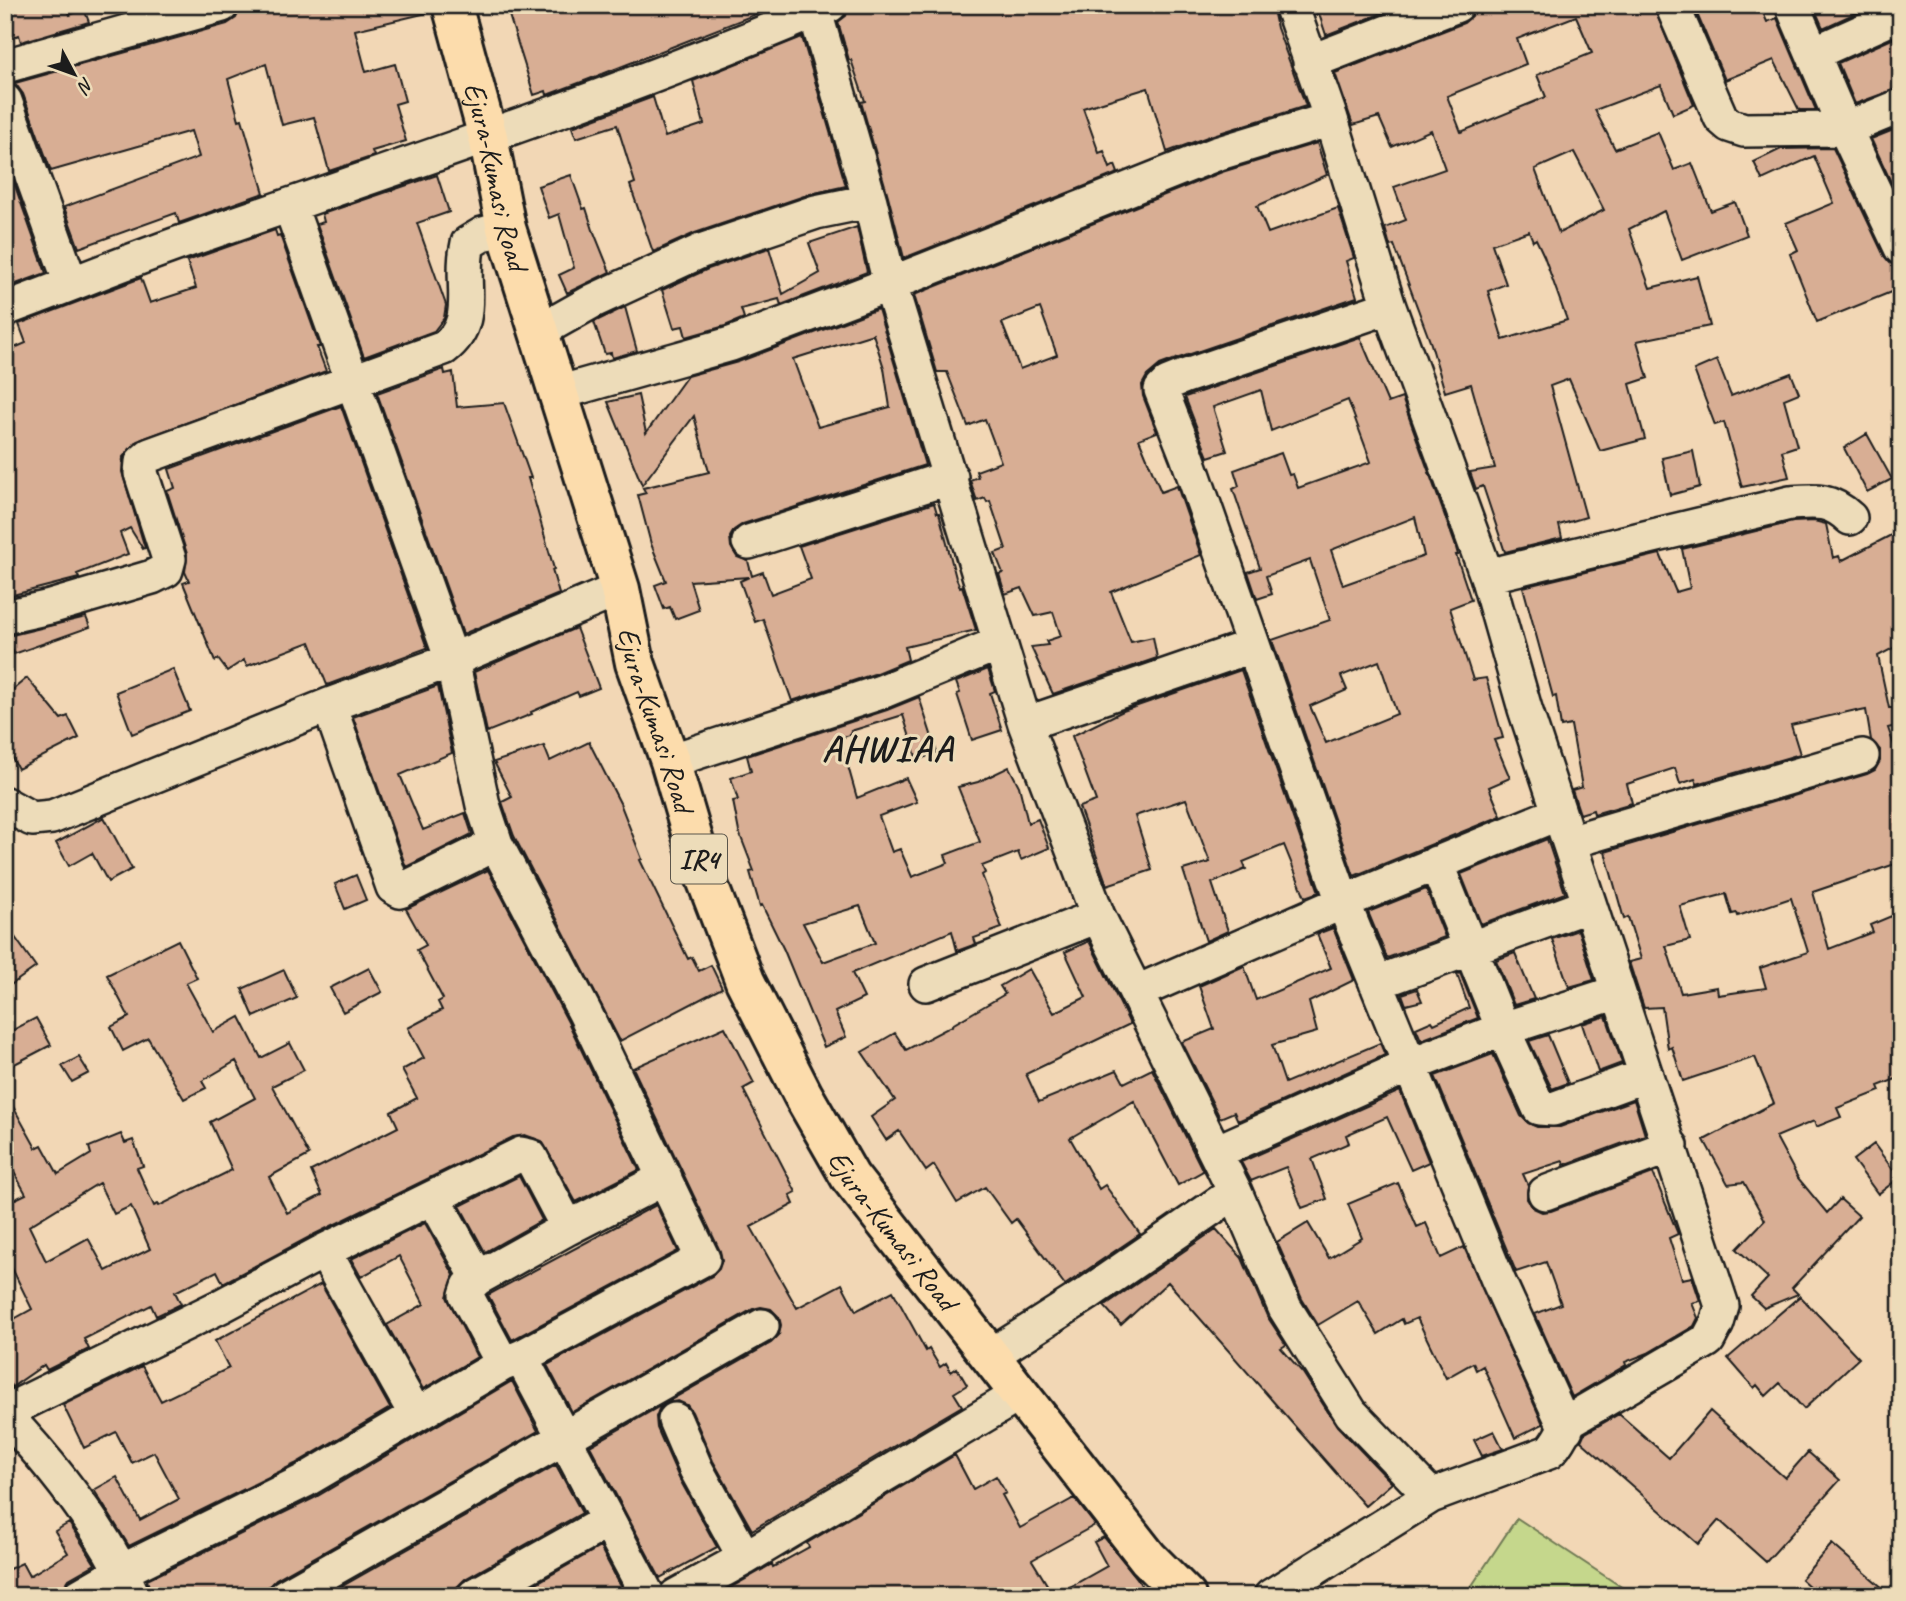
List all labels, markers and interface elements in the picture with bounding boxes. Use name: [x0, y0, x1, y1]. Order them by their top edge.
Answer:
north arrow: [38, 38, 108, 108]
text: N: [71, 72, 99, 99]
street label: Ejura-Kumasi Road: [455, 78, 538, 279]
street label: Ejura-Kumasi Road: [609, 624, 704, 820]
district label: AHWIAA: [822, 725, 955, 772]
road number: IR4: [671, 834, 727, 884]
street label: Ejura-Kumasi Road: [820, 1144, 969, 1321]

